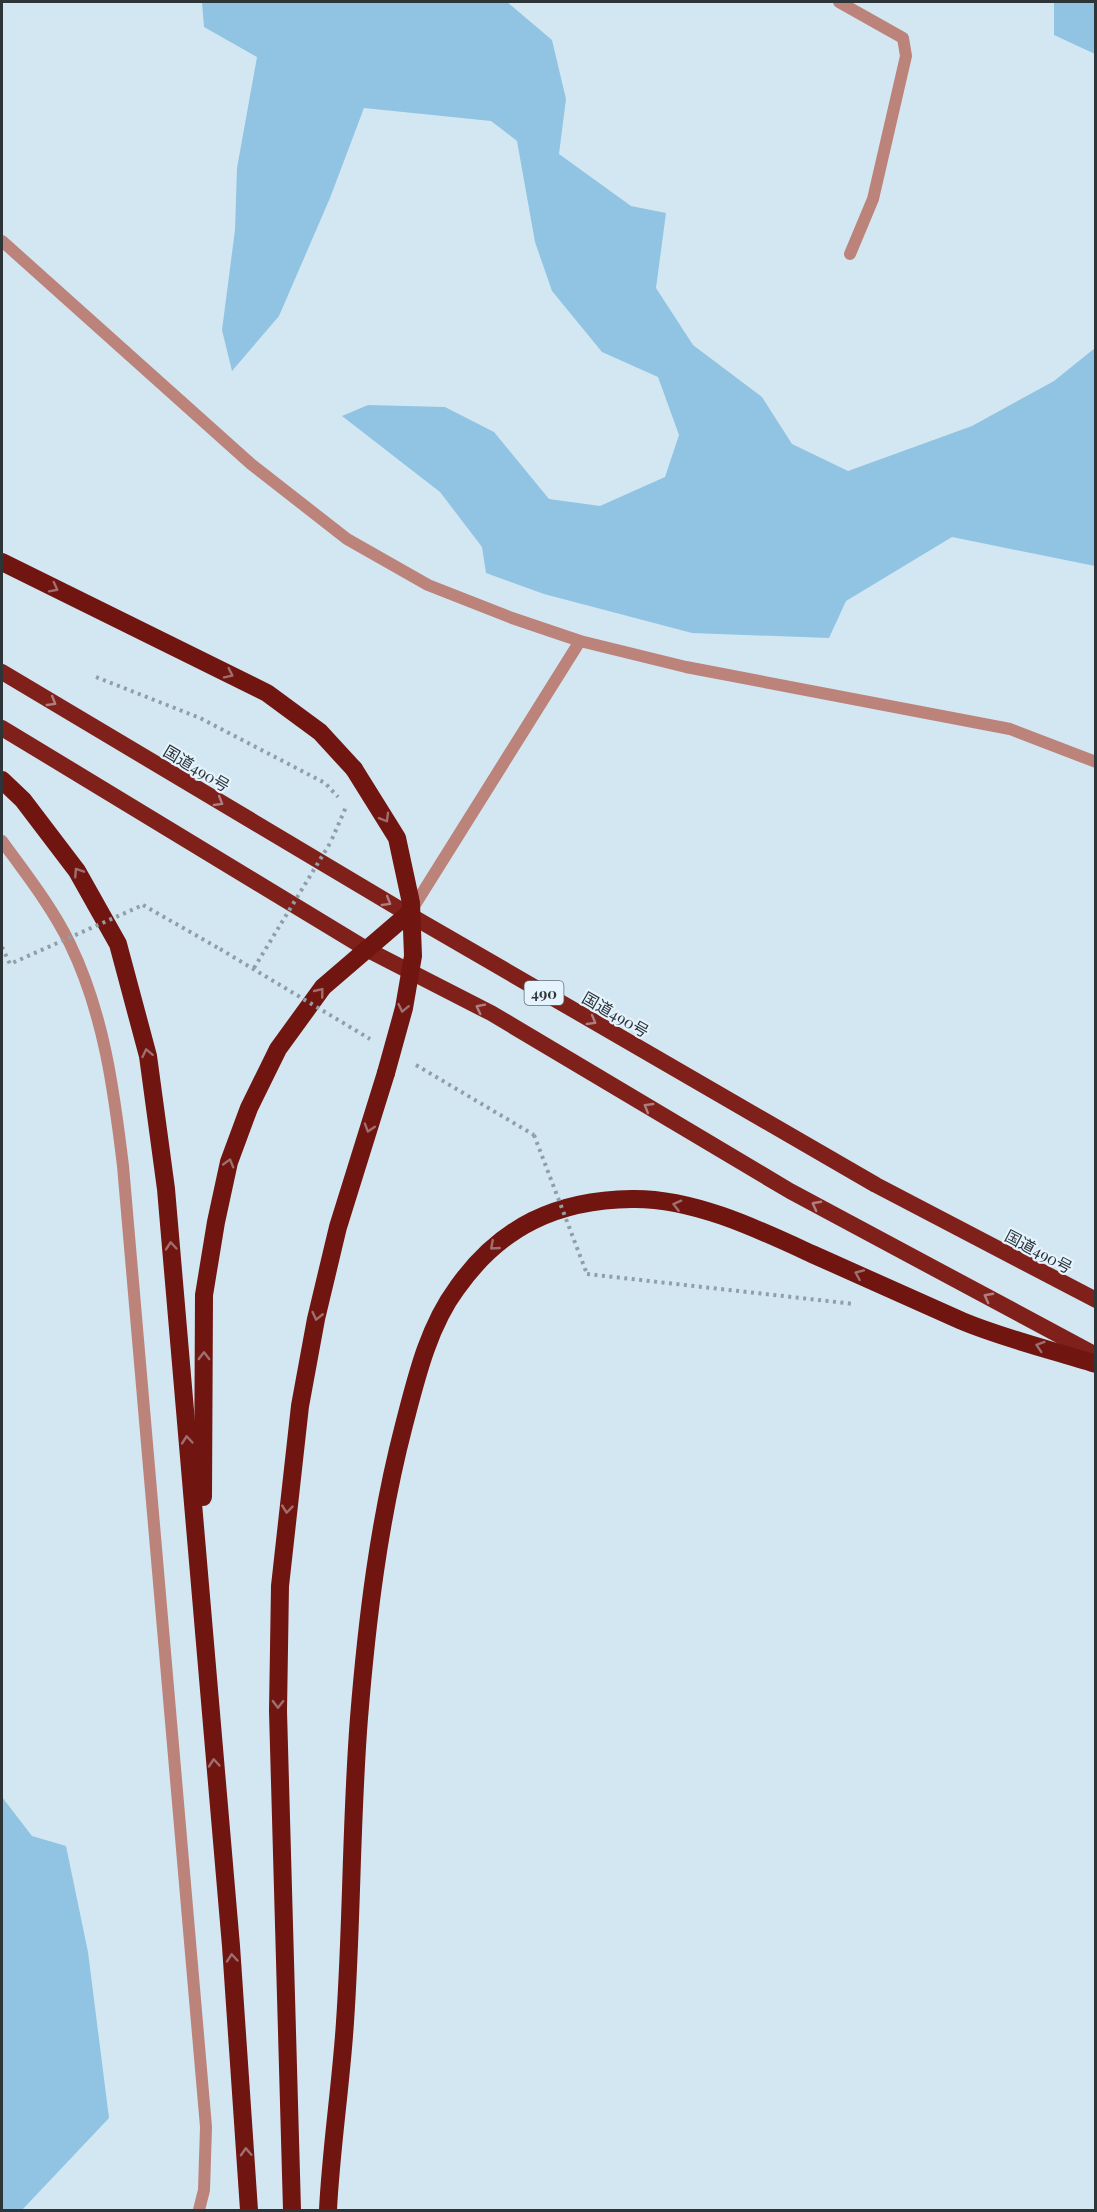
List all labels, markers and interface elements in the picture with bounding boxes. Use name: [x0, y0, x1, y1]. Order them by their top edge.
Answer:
one-way arrow: [47, 581, 58, 592]
one-way arrow: [222, 666, 233, 678]
one-way arrow: [46, 695, 56, 706]
street label: 国道490号: [160, 740, 234, 796]
one-way arrow: [213, 794, 223, 806]
one-way arrow: [378, 812, 390, 822]
one-way arrow: [73, 868, 85, 878]
one-way arrow: [381, 894, 391, 906]
road number: 490: [524, 981, 564, 1005]
street label: 国道490号: [579, 986, 653, 1042]
one-way arrow: [312, 988, 323, 999]
one-way arrow: [397, 1002, 410, 1012]
one-way arrow: [476, 1003, 487, 1015]
one-way arrow: [586, 1013, 596, 1025]
one-way arrow: [141, 1048, 154, 1058]
one-way arrow: [644, 1102, 654, 1114]
one-way arrow: [364, 1123, 376, 1133]
one-way arrow: [222, 1158, 234, 1169]
one-way arrow: [672, 1199, 682, 1212]
one-way arrow: [812, 1201, 823, 1212]
street label: 国道490号: [1002, 1224, 1076, 1278]
one-way arrow: [490, 1239, 501, 1250]
one-way arrow: [165, 1242, 178, 1251]
one-way arrow: [854, 1270, 865, 1282]
one-way arrow: [984, 1293, 995, 1304]
one-way arrow: [311, 1311, 324, 1321]
one-way arrow: [1035, 1341, 1046, 1354]
one-way arrow: [198, 1351, 210, 1360]
one-way arrow: [181, 1436, 194, 1445]
one-way arrow: [282, 1504, 294, 1514]
one-way arrow: [272, 1699, 284, 1708]
one-way arrow: [208, 1759, 221, 1768]
one-way arrow: [226, 1953, 239, 1962]
one-way arrow: [240, 2148, 253, 2157]

